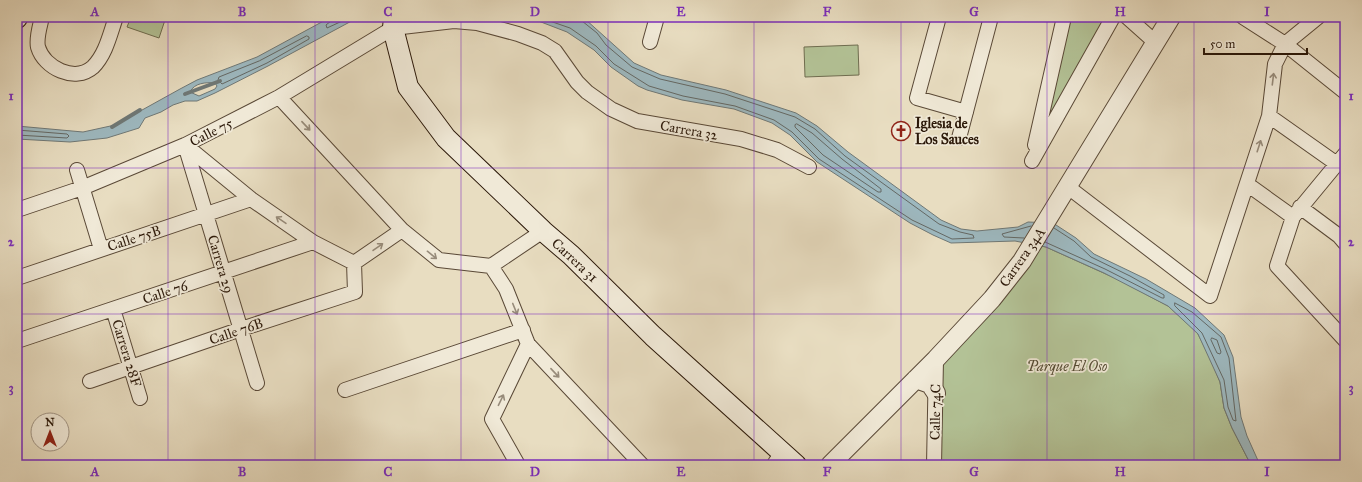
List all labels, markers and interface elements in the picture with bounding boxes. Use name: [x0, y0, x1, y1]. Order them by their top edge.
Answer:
text: A: [90, 4, 100, 20]
text: B: [238, 4, 247, 20]
text: C: [384, 4, 393, 20]
text: D: [530, 4, 540, 20]
text: E: [676, 4, 686, 20]
text: F: [823, 4, 832, 20]
text: G: [969, 4, 979, 20]
text: H: [1114, 4, 1126, 20]
text: I: [1264, 4, 1270, 20]
scale bar: [1204, 30, 1307, 56]
text: 50 m: [1210, 37, 1235, 51]
one-way arrow: [1269, 73, 1277, 86]
text: 1: [8, 88, 14, 104]
text: 1: [1348, 88, 1354, 104]
street label: Calle 75: [187, 114, 236, 150]
place label: Iglesia de Los Sauces: [915, 115, 979, 148]
street label: Carrera 32: [659, 117, 719, 144]
church icon: Iglesia de Los Sauces: [890, 120, 912, 142]
one-way arrow: [301, 121, 310, 131]
one-way arrow: [1256, 140, 1263, 153]
one-way arrow: [276, 216, 287, 224]
street label: Calle 75B: [105, 222, 163, 255]
street label: Carrera 34A: [996, 224, 1049, 290]
street label: Carrera 29: [204, 233, 237, 295]
text: 2: [8, 234, 15, 250]
text: 2: [1348, 234, 1355, 250]
street label: Carrera 31: [548, 235, 602, 286]
one-way arrow: [372, 243, 383, 251]
one-way arrow: [427, 250, 437, 259]
street label: Calle 76: [140, 277, 191, 308]
one-way arrow: [511, 303, 519, 315]
street label: Calle 76B: [207, 314, 265, 349]
street label: Carrera 28F: [108, 317, 145, 389]
park label: Parque El Oso: [1027, 358, 1107, 375]
one-way arrow: [550, 367, 559, 377]
text: 3: [8, 380, 14, 396]
text: 3: [1348, 380, 1354, 396]
street label: Calle 74C: [927, 384, 944, 440]
one-way arrow: [498, 394, 506, 406]
north arrow: [30, 412, 70, 452]
text: N: [45, 416, 55, 429]
text: A: [90, 464, 100, 480]
text: B: [238, 464, 247, 480]
text: C: [384, 464, 393, 480]
text: D: [530, 464, 540, 480]
text: E: [676, 464, 686, 480]
text: F: [823, 464, 832, 480]
text: G: [969, 464, 979, 480]
text: H: [1114, 464, 1126, 480]
text: I: [1264, 464, 1270, 480]

